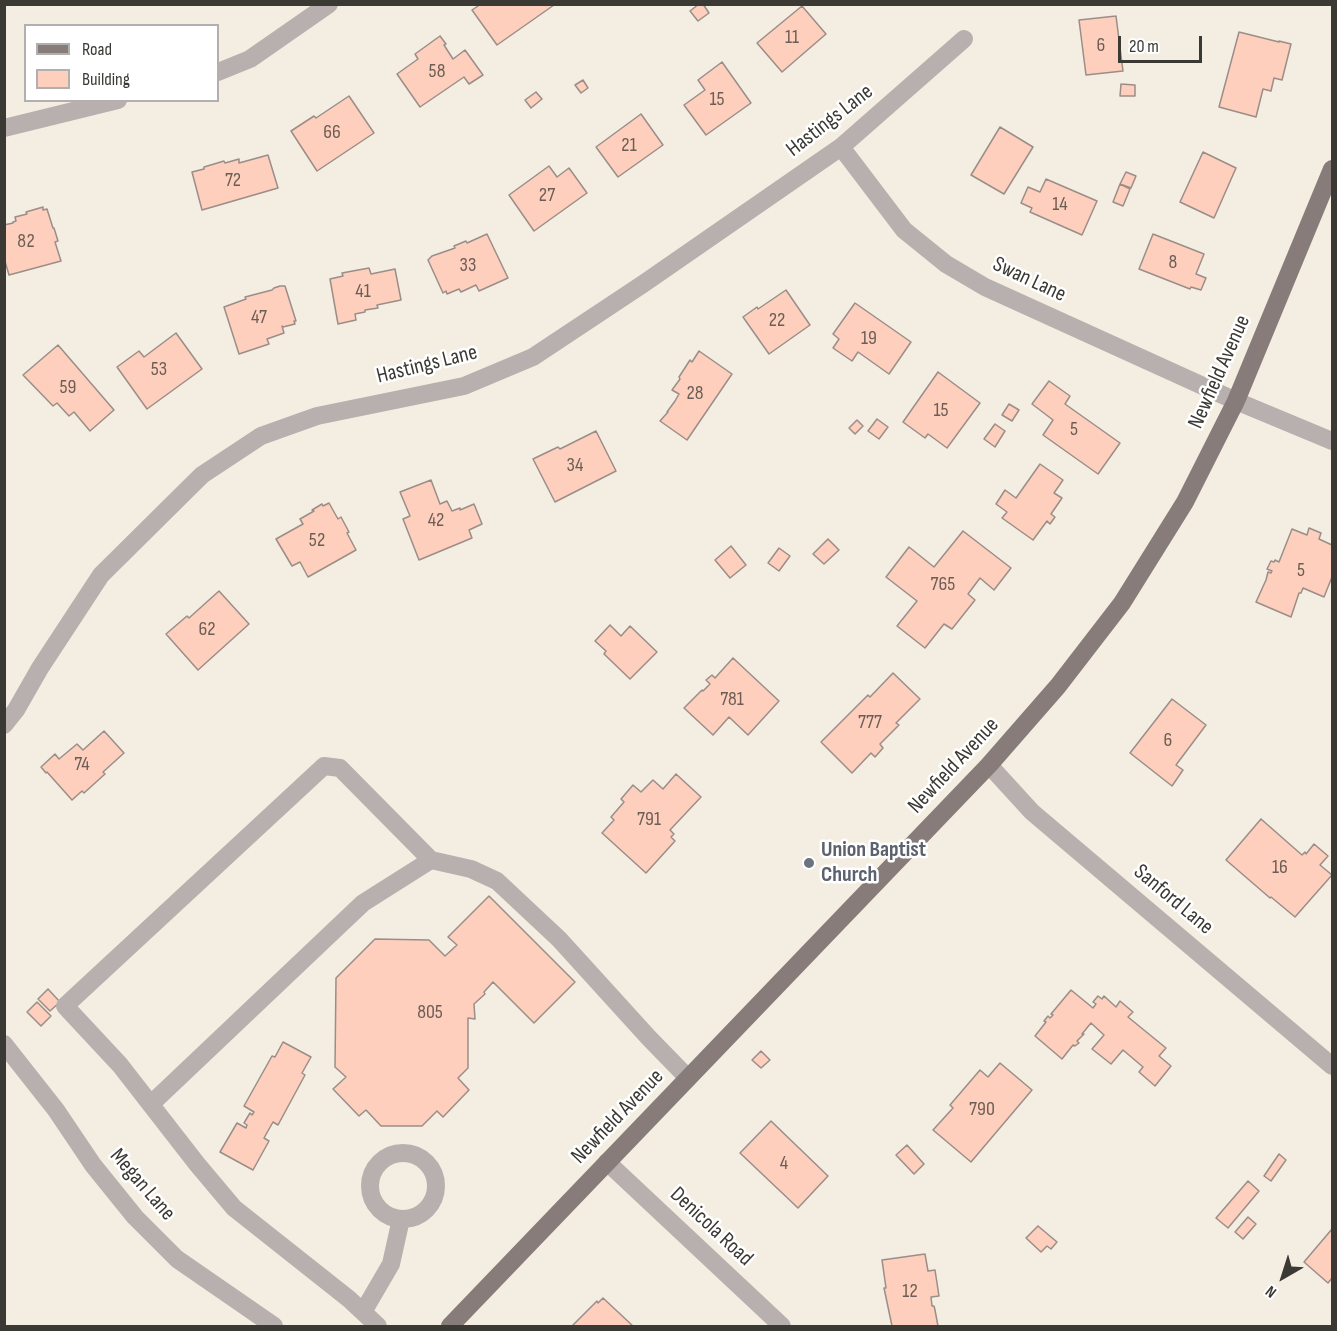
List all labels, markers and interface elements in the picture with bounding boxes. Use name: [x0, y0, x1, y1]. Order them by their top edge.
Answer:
legend: [24, 24, 219, 102]
scale bar: [1121, 24, 1205, 62]
house number: 11: [785, 26, 799, 50]
house number: 6: [1097, 34, 1105, 58]
text: 20 m: [1129, 36, 1159, 57]
text: Road: [82, 39, 112, 60]
house number: 58: [429, 60, 445, 84]
text: Building: [82, 69, 130, 90]
street label: Hastings Lane: [781, 79, 879, 163]
house number: 15: [709, 88, 725, 112]
house number: 66: [323, 121, 341, 145]
house number: 21: [621, 134, 637, 158]
house number: 72: [225, 169, 241, 193]
house number: 27: [539, 184, 555, 208]
house number: 14: [1052, 193, 1068, 217]
house number: 82: [17, 230, 35, 254]
house number: 8: [1169, 251, 1177, 275]
street label: Swan Lane: [988, 252, 1070, 308]
house number: 33: [460, 254, 476, 278]
house number: 41: [355, 280, 371, 304]
house number: 47: [251, 306, 267, 330]
house number: 22: [769, 309, 785, 333]
street label: Newfield Avenue: [1183, 311, 1257, 433]
house number: 19: [861, 327, 877, 351]
street label: Hastings Lane: [374, 340, 480, 390]
house number: 53: [151, 358, 167, 382]
house number: 59: [60, 376, 76, 400]
house number: 28: [687, 382, 703, 406]
house number: 15: [933, 399, 949, 423]
house number: 5: [1070, 418, 1078, 442]
house number: 34: [567, 454, 583, 478]
house number: 42: [428, 509, 444, 533]
house number: 52: [309, 529, 325, 553]
house number: 5: [1297, 559, 1305, 583]
house number: 765: [931, 573, 955, 597]
house number: 62: [198, 618, 216, 642]
house number: 781: [720, 688, 744, 712]
house number: 777: [858, 711, 882, 735]
street label: Newfield Avenue: [903, 713, 1005, 819]
house number: 6: [1164, 729, 1172, 753]
house number: 74: [74, 753, 90, 777]
house number: 791: [637, 808, 661, 832]
place label: Union Baptist Church: [821, 837, 926, 888]
marker: Union Baptist Church: [802, 856, 816, 870]
house number: 16: [1272, 856, 1288, 880]
street label: Sanford Lane: [1128, 859, 1218, 941]
house number: 805: [417, 1001, 443, 1025]
street label: Newfield Avenue: [566, 1064, 670, 1170]
house number: 790: [969, 1098, 995, 1122]
street label: Megan Lane: [104, 1144, 180, 1226]
house number: 4: [780, 1152, 788, 1176]
street label: Denicola Road: [664, 1182, 758, 1272]
north arrow: [1253, 1247, 1313, 1307]
house number: 12: [902, 1280, 918, 1304]
text: N: [1262, 1281, 1281, 1301]

